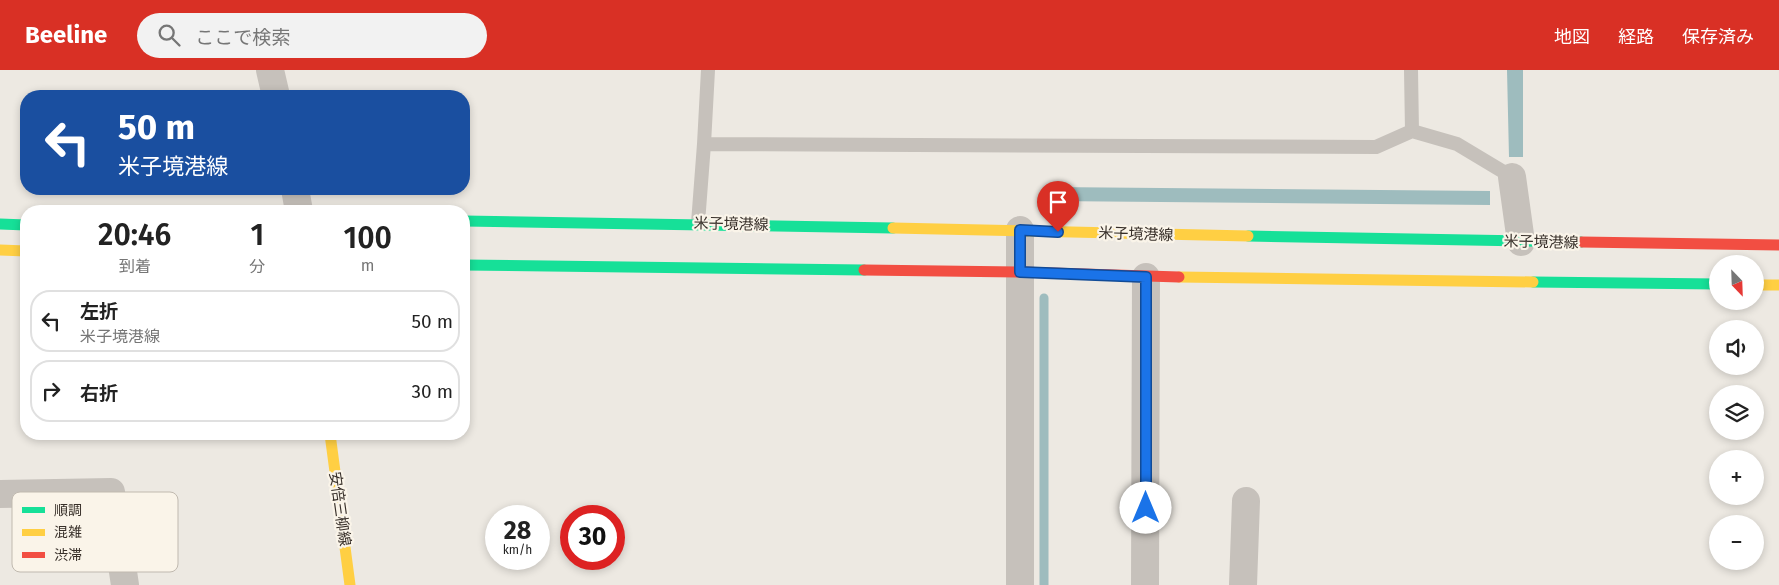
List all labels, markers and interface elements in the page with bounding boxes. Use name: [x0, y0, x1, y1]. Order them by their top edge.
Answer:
search box: [137, 13, 487, 58]
text: Beeline: [25, 21, 107, 49]
icon: search: [155, 21, 183, 49]
text: ここで検索: [195, 26, 290, 49]
text: 地図: [1554, 26, 1590, 48]
text: 経路: [1618, 26, 1654, 48]
text: 保存済み: [1682, 26, 1754, 48]
text: 50 m: [118, 106, 195, 148]
icon: left: [35, 110, 100, 175]
text: 米子境港線: [118, 153, 228, 180]
pin: [1037, 181, 1079, 232]
icon: arrive: [1044, 188, 1072, 216]
street label: 米子境港線: [693, 214, 769, 234]
text: 20:46: [98, 217, 171, 253]
text: 1: [251, 217, 264, 253]
text: 100: [343, 220, 392, 256]
street label: 米子境港線: [1098, 224, 1174, 244]
street label: 米子境港線: [1503, 232, 1579, 252]
north arrow: [1709, 255, 1764, 310]
map controls: [1709, 255, 1764, 570]
text: m: [361, 256, 375, 275]
text: 到着: [119, 257, 151, 276]
text: 分: [249, 257, 265, 276]
text: 左折: [80, 300, 118, 323]
icon: left: [37, 307, 65, 335]
text: 50 m: [412, 310, 453, 333]
button: sound: [1709, 320, 1764, 375]
text: 米子境港線: [80, 327, 160, 346]
icon: right: [37, 377, 65, 405]
text: 30 m: [412, 380, 453, 403]
text: 右折: [80, 382, 118, 405]
button: layers: [1709, 385, 1764, 440]
button: +: [1709, 450, 1764, 505]
street label: 安倍三柳線: [326, 471, 354, 547]
position arrow: [1119, 481, 1171, 533]
legend: [12, 492, 178, 572]
text: 順調: [54, 502, 82, 519]
speed limit sign: 30: [560, 505, 625, 570]
button: −: [1709, 515, 1764, 570]
text: 28: [504, 516, 531, 546]
text: 混雑: [54, 524, 82, 541]
text: km/h: [503, 543, 532, 557]
text: 渋滞: [54, 547, 82, 564]

